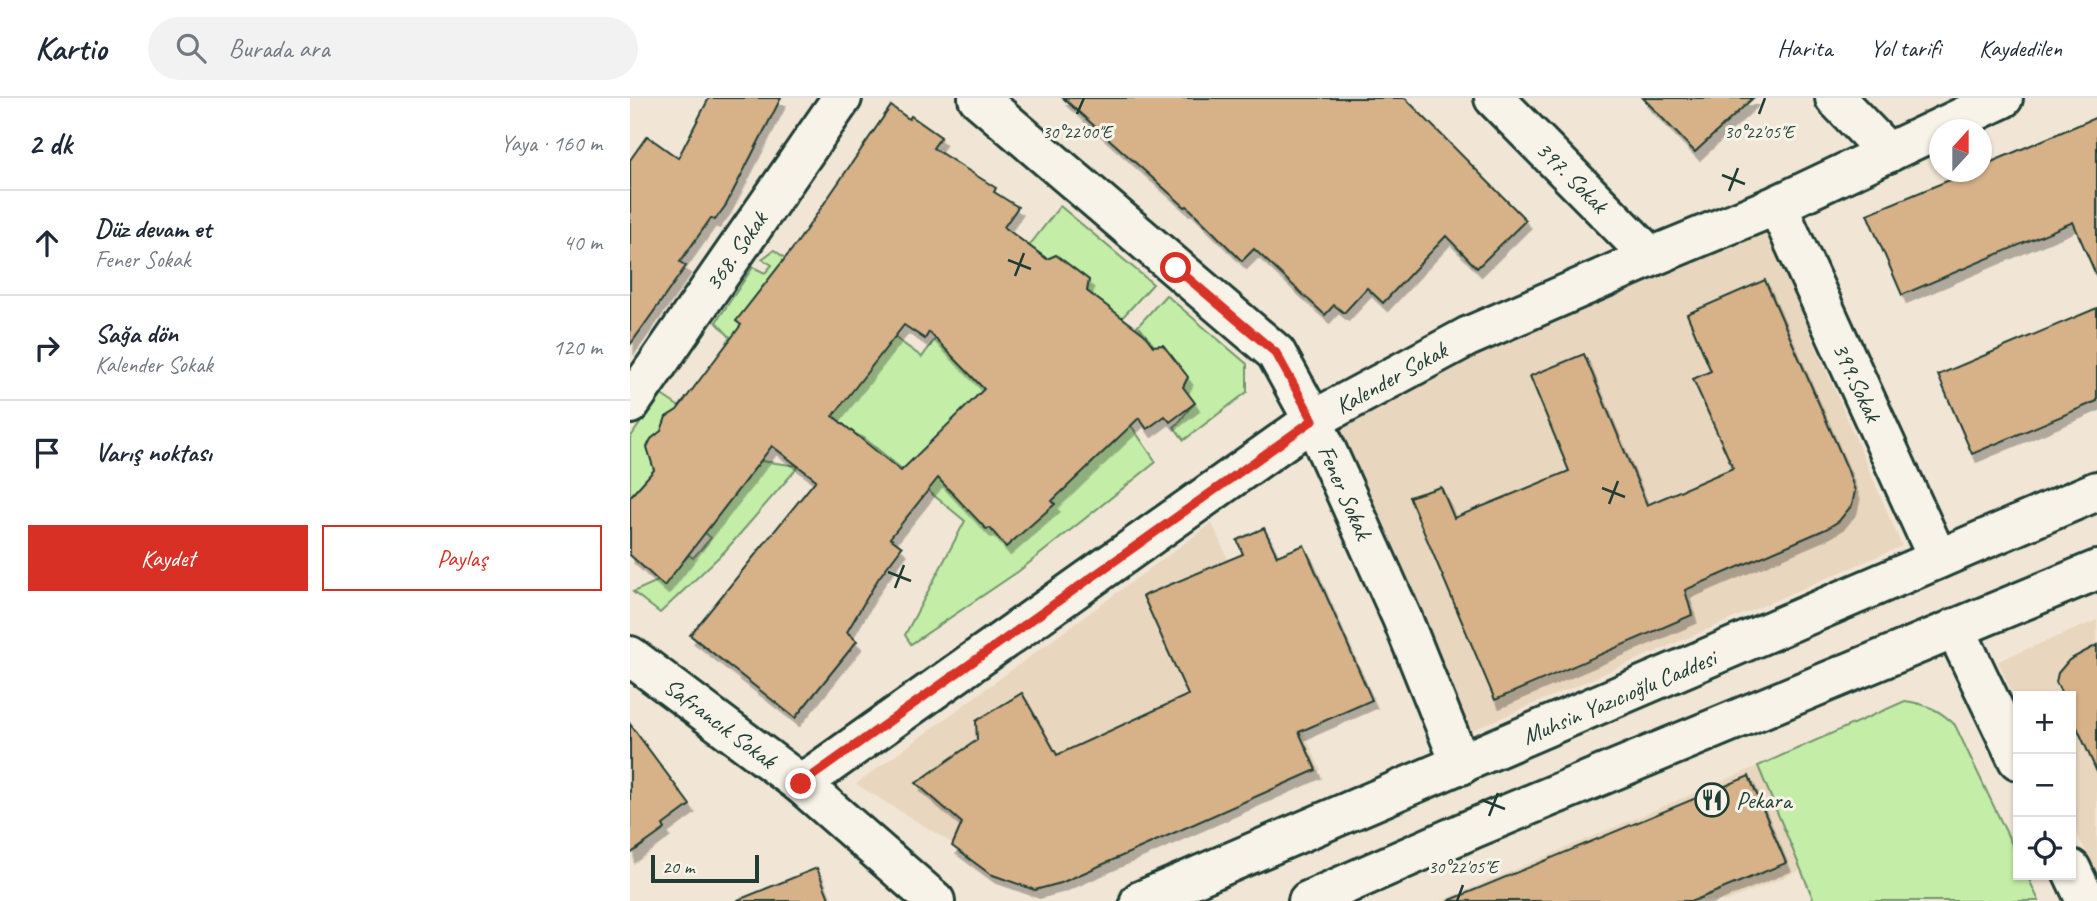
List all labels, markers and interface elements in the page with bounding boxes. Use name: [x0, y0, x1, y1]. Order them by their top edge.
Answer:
search box: [148, 17, 638, 80]
text: Kartio: [35, 27, 106, 69]
icon: search: [172, 29, 210, 67]
text: Burada ara: [228, 32, 330, 65]
text: Harita: [1777, 33, 1832, 63]
text: Yol tarifi: [1870, 33, 1941, 63]
text: Kaydedilen: [1979, 33, 2062, 63]
north arrow: [1929, 119, 1992, 182]
text: 30°22'00"E: [1042, 121, 1114, 143]
text: 30°22'05"E: [1724, 121, 1796, 143]
text: 2 dk: [28, 125, 72, 163]
text: Yaya · 160 m: [500, 129, 602, 158]
street label: 397. Sokak: [1530, 135, 1616, 221]
street label: 368. Sokak: [698, 204, 775, 296]
text: Düz devam et: [95, 212, 211, 245]
icon: ahead: [28, 224, 66, 262]
text: 40 m: [563, 228, 602, 257]
text: Fener Sokak: [95, 245, 190, 274]
route start: [1160, 252, 1191, 283]
text: Sağa dön: [95, 317, 178, 350]
icon: right: [28, 329, 66, 367]
text: 120 m: [553, 333, 602, 362]
street label: Kalender Sokak: [1330, 334, 1454, 421]
street label: 399.Sokak: [1826, 338, 1889, 429]
text: Kalender Sokak: [95, 350, 213, 379]
icon: arrive: [28, 434, 66, 472]
text: Varış noktası: [95, 436, 212, 469]
street label: Fener Sokak: [1311, 440, 1380, 546]
button: Kaydet: [28, 525, 308, 591]
button: Paylaş: [322, 525, 602, 591]
street label: Muhsin Yazıcıoğlu Caddesi: [1518, 642, 1723, 751]
street label: Safrancık Sokak: [658, 671, 784, 776]
map controls: [2013, 691, 2076, 880]
button: +: [2013, 691, 2076, 754]
button: −: [2013, 754, 2076, 817]
route end: [785, 768, 816, 799]
restaurant icon: Pekara: [1693, 781, 1731, 819]
place label: Pekara: [1736, 785, 1793, 815]
button: locate: [2013, 817, 2076, 880]
scale bar: [651, 852, 760, 884]
text: 20 m: [662, 855, 694, 879]
text: 30°22'05"E: [1428, 856, 1500, 878]

